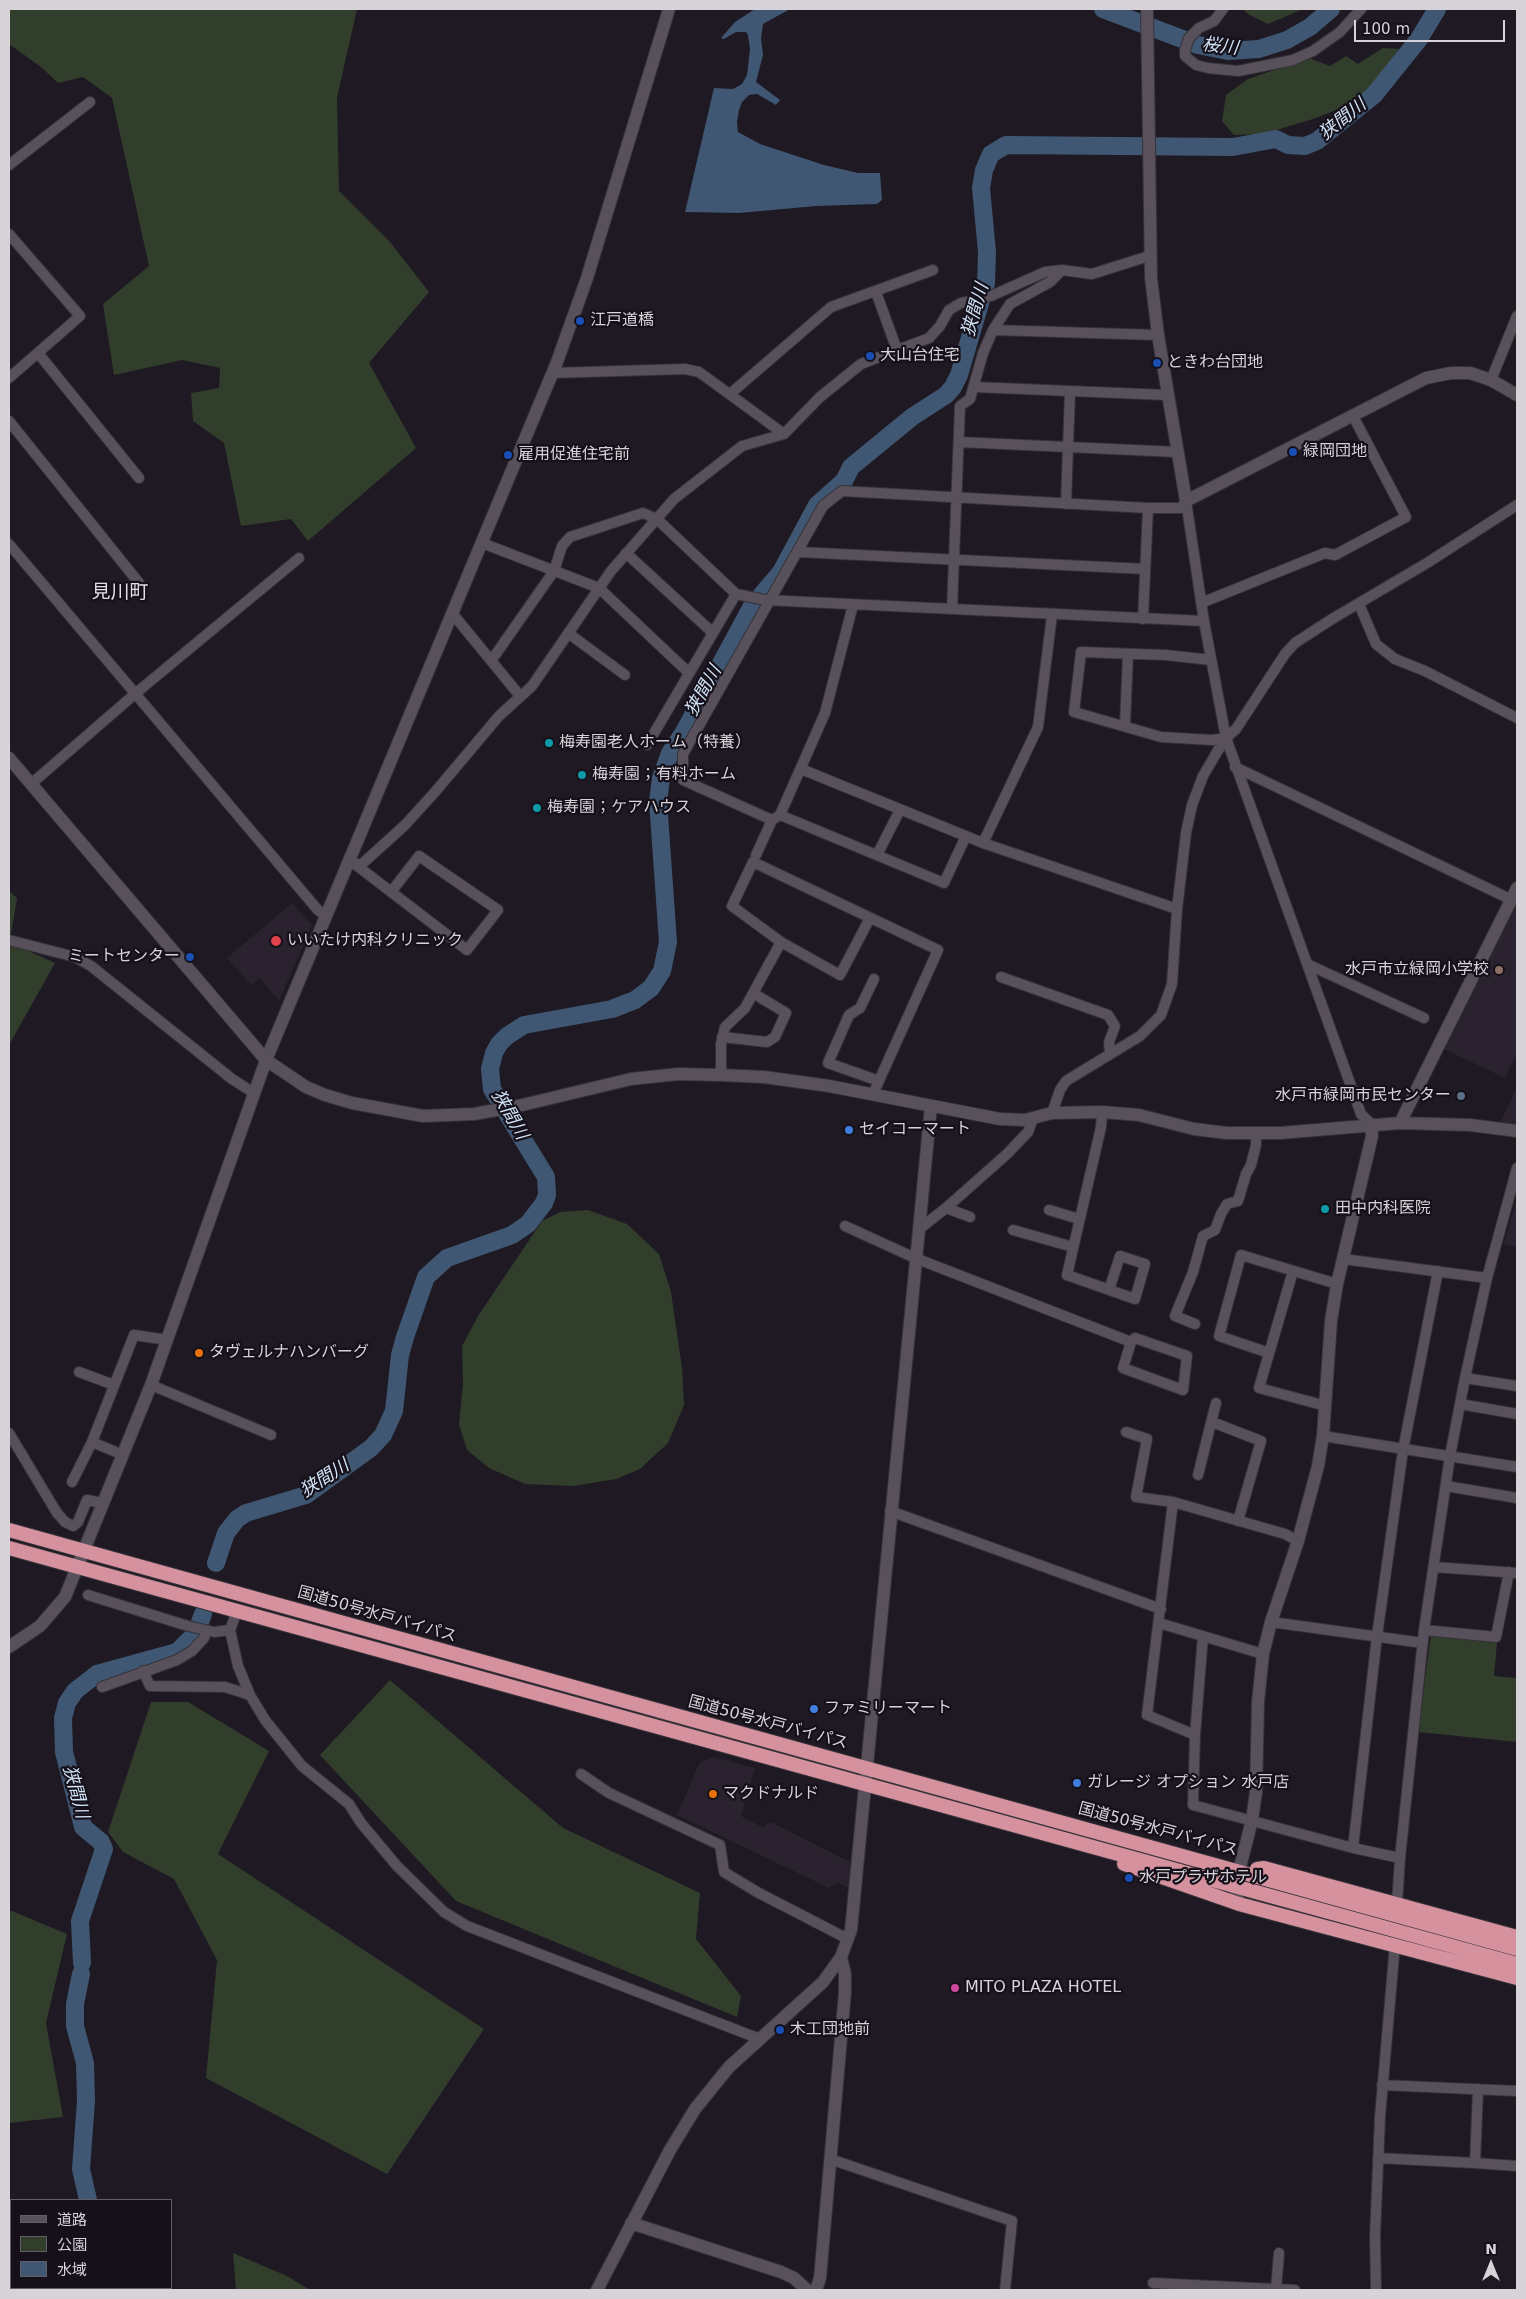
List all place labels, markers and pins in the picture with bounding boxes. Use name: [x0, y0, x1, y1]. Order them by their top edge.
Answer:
place label: 江戸道橋: [590, 311, 654, 331]
marker: 江戸道橋: [574, 315, 586, 327]
place label: 大山台住宅: [880, 346, 960, 366]
marker: 大山台住宅: [864, 350, 876, 362]
place label: ときわ台団地: [1167, 353, 1263, 373]
marker: ときわ台団地: [1151, 357, 1163, 369]
place label: 緑岡団地: [1303, 442, 1367, 462]
place label: 雇用促進住宅前: [518, 445, 630, 465]
marker: 緑岡団地: [1287, 446, 1299, 458]
marker: 雇用促進住宅前: [502, 449, 514, 461]
place label: 梅寿園老人ホーム（特養）: [559, 733, 751, 753]
marker: 梅寿園老人ホーム（特養）: [543, 737, 555, 749]
place label: 梅寿園；有料ホーム: [592, 765, 736, 785]
marker: 梅寿園；有料ホーム: [576, 769, 588, 781]
place label: 梅寿園；ケアハウス: [547, 798, 691, 818]
marker: 梅寿園；ケアハウス: [531, 802, 543, 814]
place label: いいたけ内科クリニック: [287, 931, 463, 951]
marker: いいたけ内科クリニック: [269, 934, 283, 948]
place label: ミートセンター: [68, 947, 180, 967]
marker: ミートセンター: [184, 951, 196, 963]
place label: 水戸市立緑岡小学校: [1345, 960, 1489, 980]
marker: 水戸市立緑岡小学校: [1493, 964, 1505, 976]
place label: 水戸市緑岡市民センター: [1275, 1086, 1451, 1106]
marker: 水戸市緑岡市民センター: [1455, 1090, 1467, 1102]
place label: セイコーマート: [859, 1120, 971, 1140]
marker: セイコーマート: [843, 1124, 855, 1136]
place label: 田中内科医院: [1335, 1199, 1431, 1219]
marker: 田中内科医院: [1319, 1203, 1331, 1215]
place label: タヴェルナハンバーグ: [209, 1343, 369, 1363]
marker: タヴェルナハンバーグ: [193, 1347, 205, 1359]
place label: ファミリーマート: [824, 1699, 952, 1719]
marker: ファミリーマート: [808, 1703, 820, 1715]
place label: ガレージ オプション 水戸店: [1087, 1773, 1289, 1793]
marker: ガレージ オプション 水戸店: [1071, 1777, 1083, 1789]
place label: マクドナルド: [723, 1784, 819, 1804]
marker: マクドナルド: [707, 1788, 719, 1800]
place label: 水戸プラザホテル: [1139, 1868, 1267, 1888]
marker: 水戸プラザホテル: [1123, 1872, 1135, 1884]
place label: MITO PLAZA HOTEL: [965, 1978, 1121, 1998]
marker: MITO PLAZA HOTEL: [949, 1982, 961, 1994]
place label: 木工団地前: [790, 2020, 870, 2040]
marker: 木工団地前: [774, 2024, 786, 2036]

